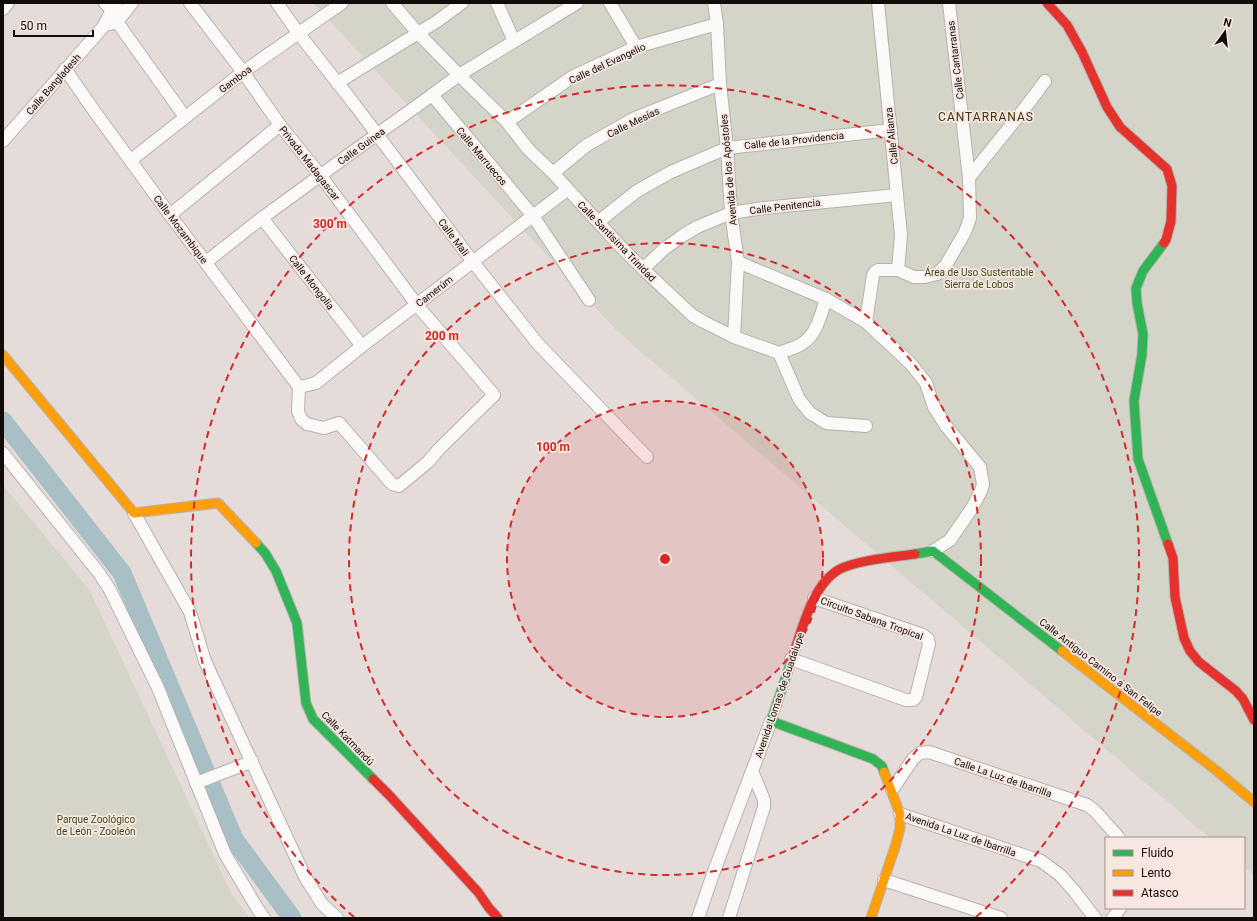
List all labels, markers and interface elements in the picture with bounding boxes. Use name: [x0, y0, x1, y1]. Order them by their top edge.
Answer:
scale bar: [14, 12, 93, 38]
north arrow: [1205, 12, 1245, 52]
text: N: [1222, 16, 1233, 30]
text: 50 m: [20, 19, 47, 33]
street label: Calle Cantarranas: [945, 20, 966, 100]
street label: Calle del Evangelio: [567, 41, 648, 86]
street label: Calle Bangladesh: [24, 52, 83, 117]
street label: Gamboa: [217, 64, 254, 95]
street label: Calle Mesías: [605, 105, 661, 140]
street label: Calle Alianza: [883, 107, 900, 165]
district label: CANTARRANAS: [938, 110, 1034, 124]
street label: Avenida de los Apóstoles: [718, 114, 739, 226]
street label: Privada Madagascar: [277, 124, 342, 203]
street label: Calle Marruecos: [454, 125, 509, 188]
street label: Calle Guinea: [336, 126, 387, 167]
street label: Calle de la Providencia: [744, 130, 845, 151]
street label: Calle Mozambique: [151, 193, 210, 266]
street label: Calle Penitencia: [749, 197, 821, 216]
street label: Calle Santisima Trinidad: [575, 199, 658, 284]
text: 300 m: [313, 217, 347, 231]
street label: Calle Mali: [436, 217, 471, 258]
street label: Calle Mongolia: [287, 253, 336, 312]
park label: Área de Uso Sustentable Sierra de Lobos: [924, 266, 1034, 290]
street label: Camerúm: [414, 273, 455, 309]
text: 200 m: [425, 329, 459, 343]
text: 100 m: [536, 440, 570, 454]
centre of rings: [658, 552, 672, 566]
street label: Circuito Sabana Tropical: [819, 595, 925, 642]
street label: Calle Antiguo Camino a San Felipe: [1037, 616, 1164, 719]
street label: Avenida Lomas de Guadalupe: [753, 631, 806, 759]
street label: Calle Katmandú: [319, 709, 376, 768]
street label: Calle La Luz de Ibarrilla: [952, 756, 1053, 799]
street label: Avenida La Luz de Ibarrilla: [904, 810, 1017, 859]
park label: Parque Zoológico de León - Zooleón: [56, 814, 136, 837]
legend: [1105, 837, 1245, 909]
text: Fluido: [1141, 846, 1174, 860]
text: Lento: [1141, 866, 1171, 880]
text: Atasco: [1141, 886, 1179, 900]

